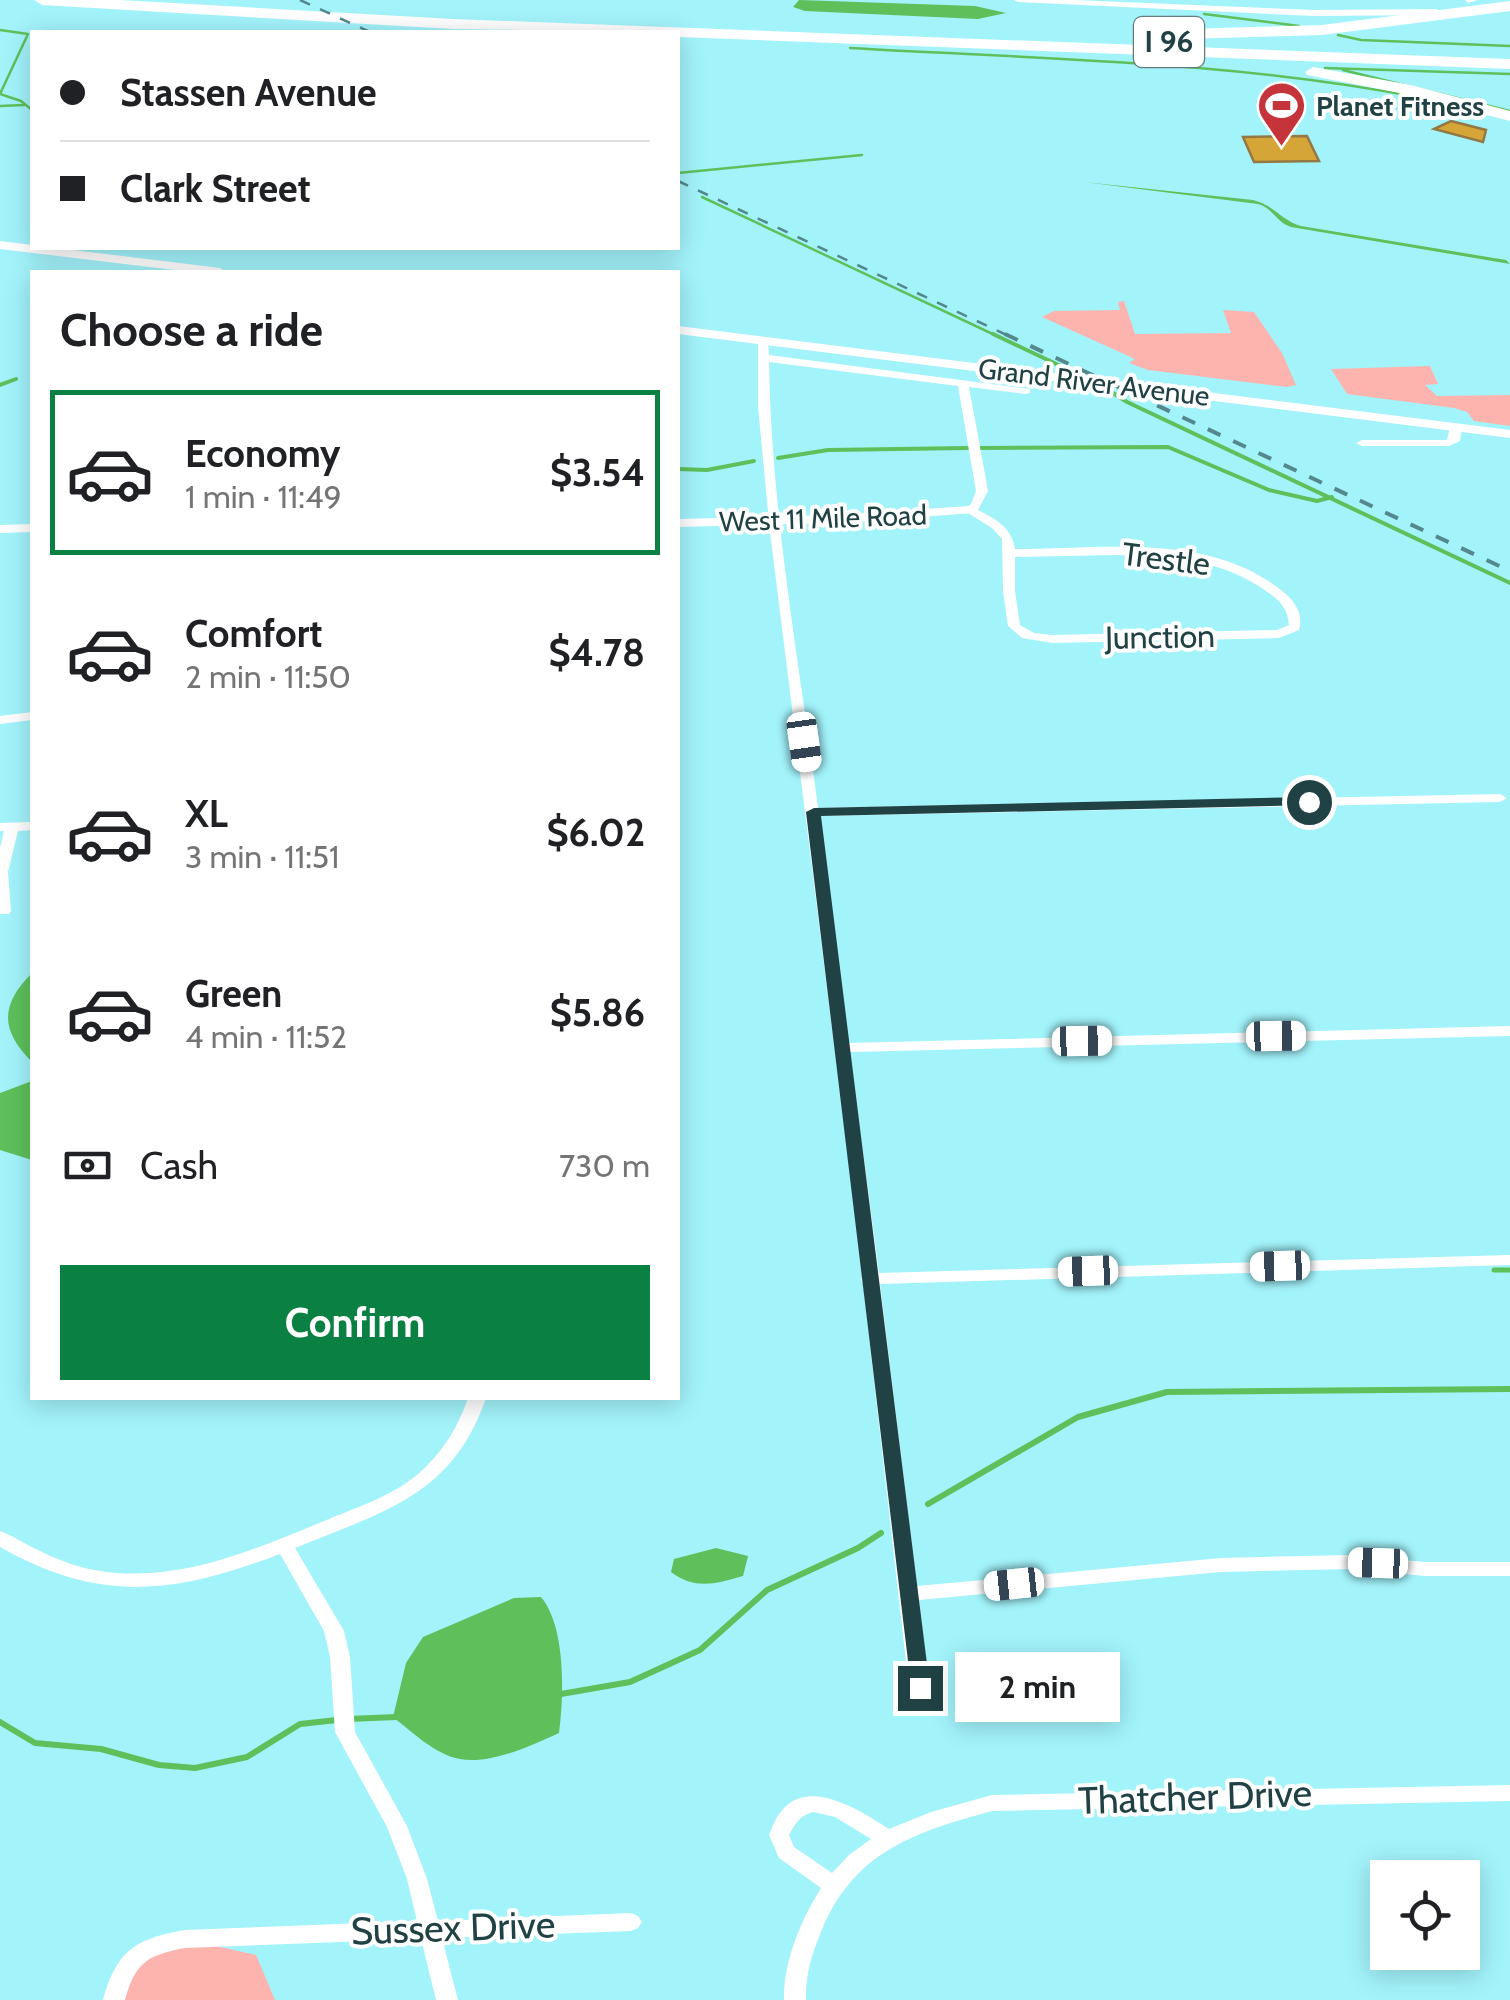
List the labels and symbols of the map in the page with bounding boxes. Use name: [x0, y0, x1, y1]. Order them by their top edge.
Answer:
road number: I 96: [1134, 17, 1204, 67]
sports icon: Planet Fitness: [1255, 80, 1307, 148]
place label: Planet Fitness: [1316, 89, 1484, 123]
street label: Grand River Avenue: [976, 351, 1212, 413]
street label: West 11 Mile Road: [719, 497, 927, 539]
street label: Trestle: [1120, 534, 1212, 583]
street label: Junction: [1104, 616, 1215, 657]
car: [785, 710, 823, 774]
route start: [1287, 780, 1332, 825]
car: [1246, 1020, 1306, 1052]
car: [1052, 1025, 1112, 1057]
car: [1249, 1250, 1311, 1282]
car: [1057, 1255, 1119, 1287]
car: [1347, 1547, 1409, 1579]
car: [983, 1566, 1045, 1602]
callout: 2 min: [955, 1653, 1120, 1723]
route end: [898, 1666, 943, 1711]
street label: Thatcher Drive: [1077, 1769, 1313, 1824]
street label: Sussex Drive: [350, 1900, 556, 1955]

